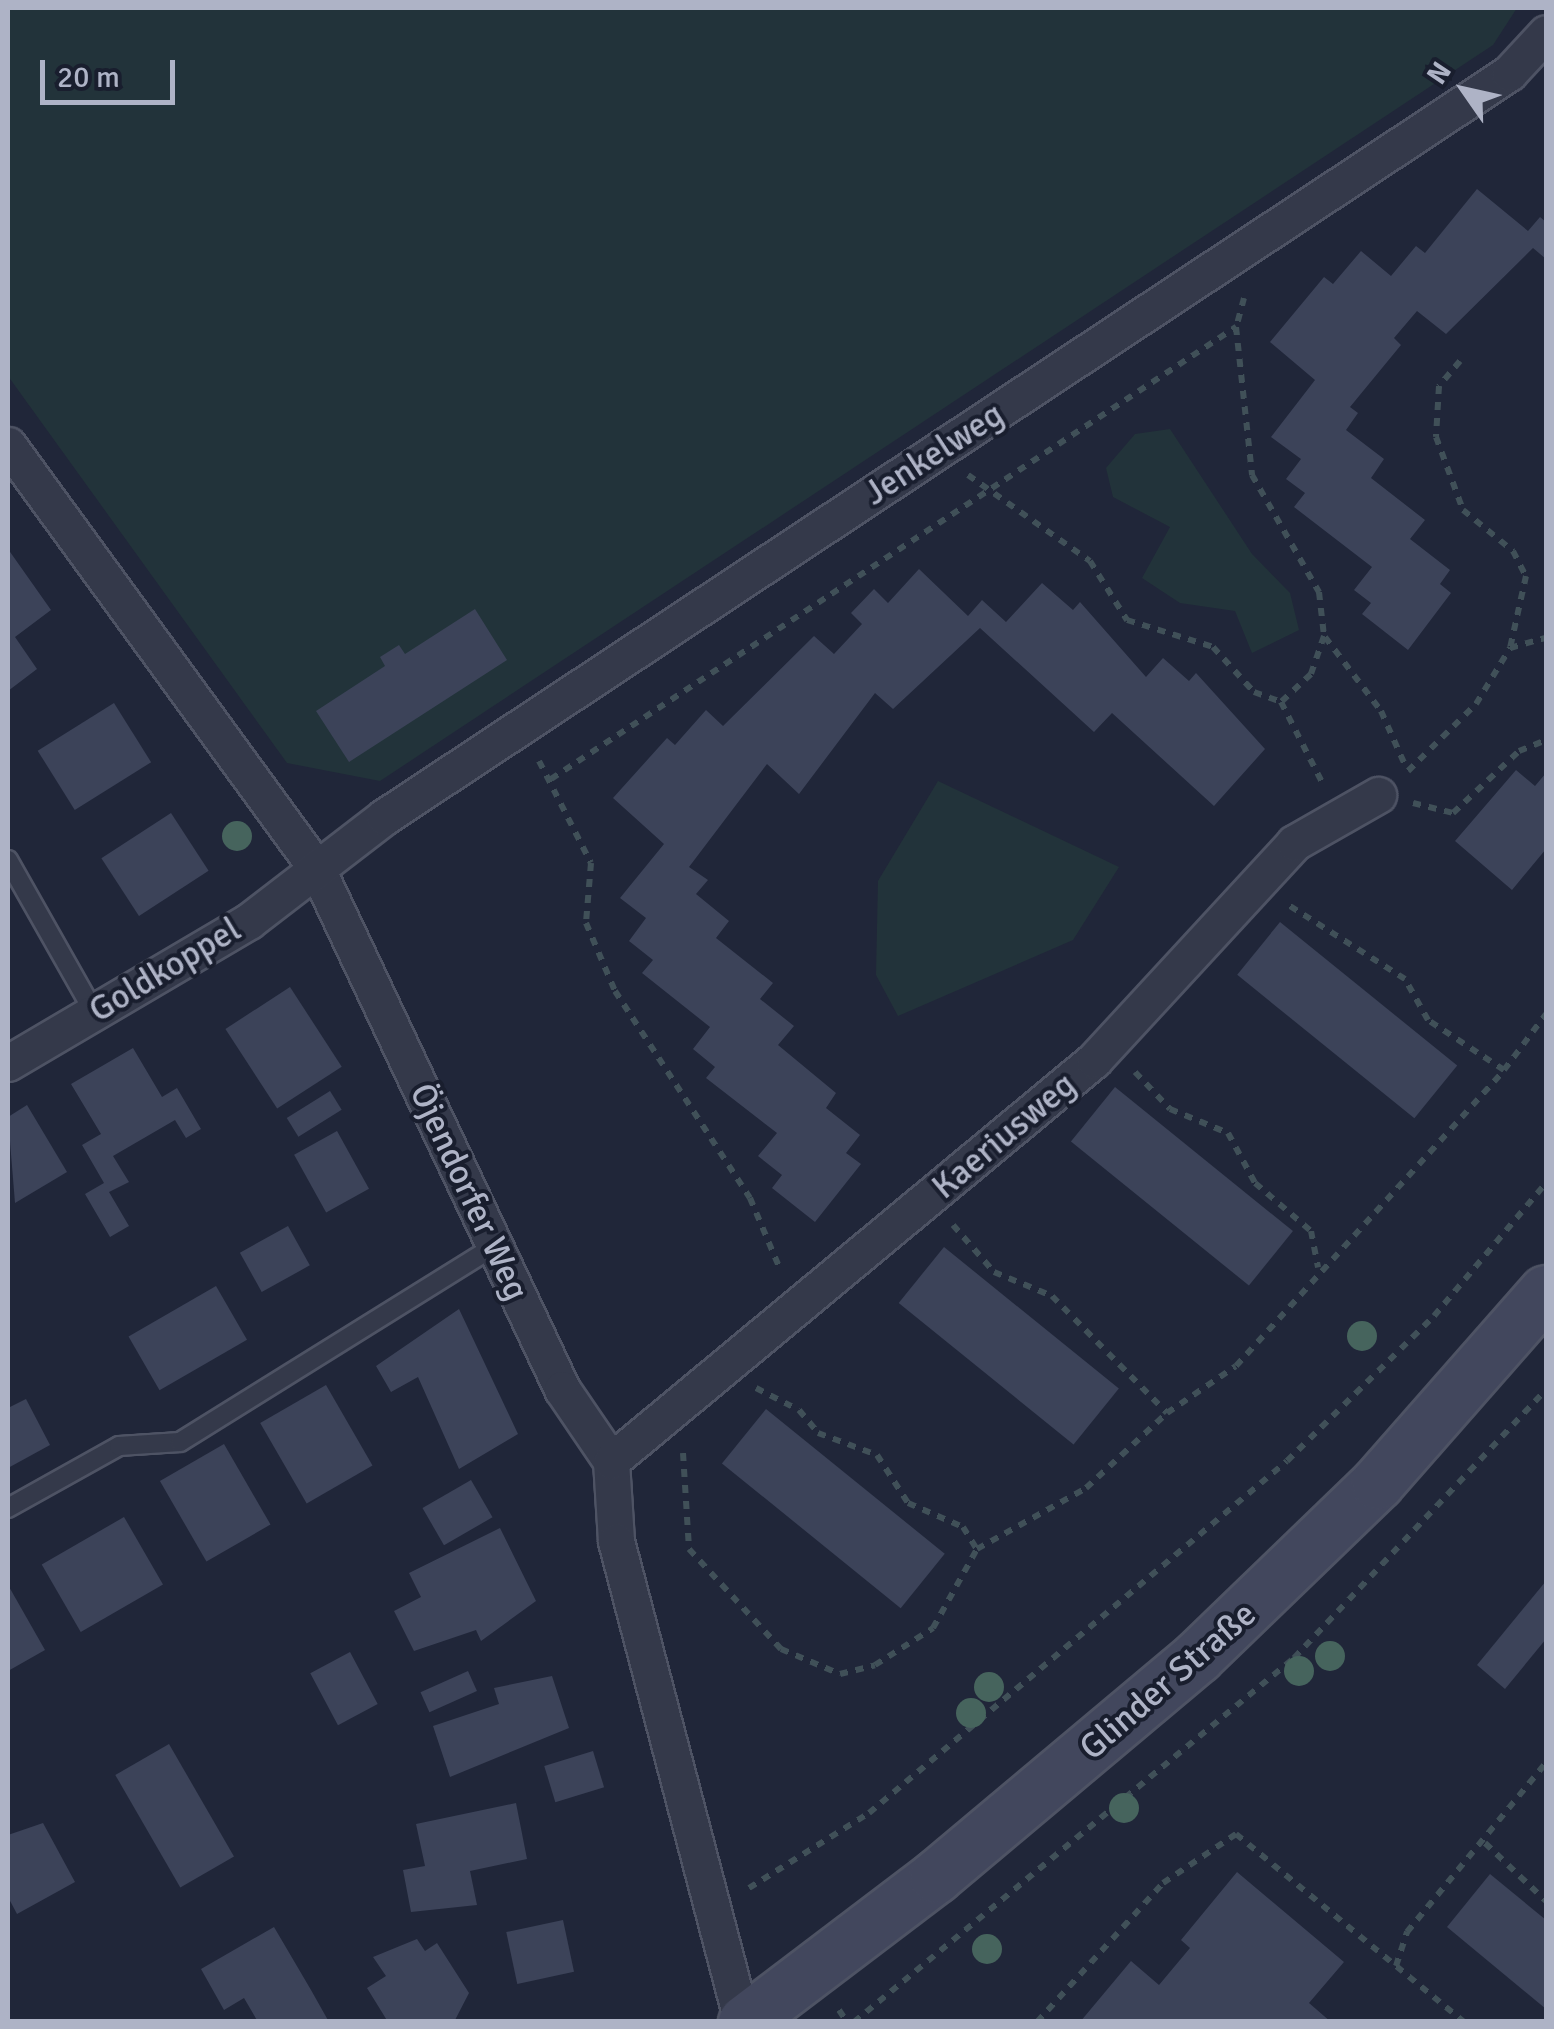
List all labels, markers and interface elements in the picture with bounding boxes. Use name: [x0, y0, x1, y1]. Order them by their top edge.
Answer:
scale bar: [45, 40, 180, 102]
north arrow: [1414, 40, 1514, 140]
text: N: [1420, 56, 1459, 91]
text: 20 m: [57, 59, 120, 96]
street label: Jenkelweg: [857, 393, 1011, 515]
street label: Goldkoppel: [82, 908, 248, 1032]
street label: Kaeriusweg: [924, 1064, 1084, 1208]
street label: Öjendorfer Weg: [401, 1077, 537, 1307]
street label: Glinder Straße: [1071, 1593, 1265, 1769]

